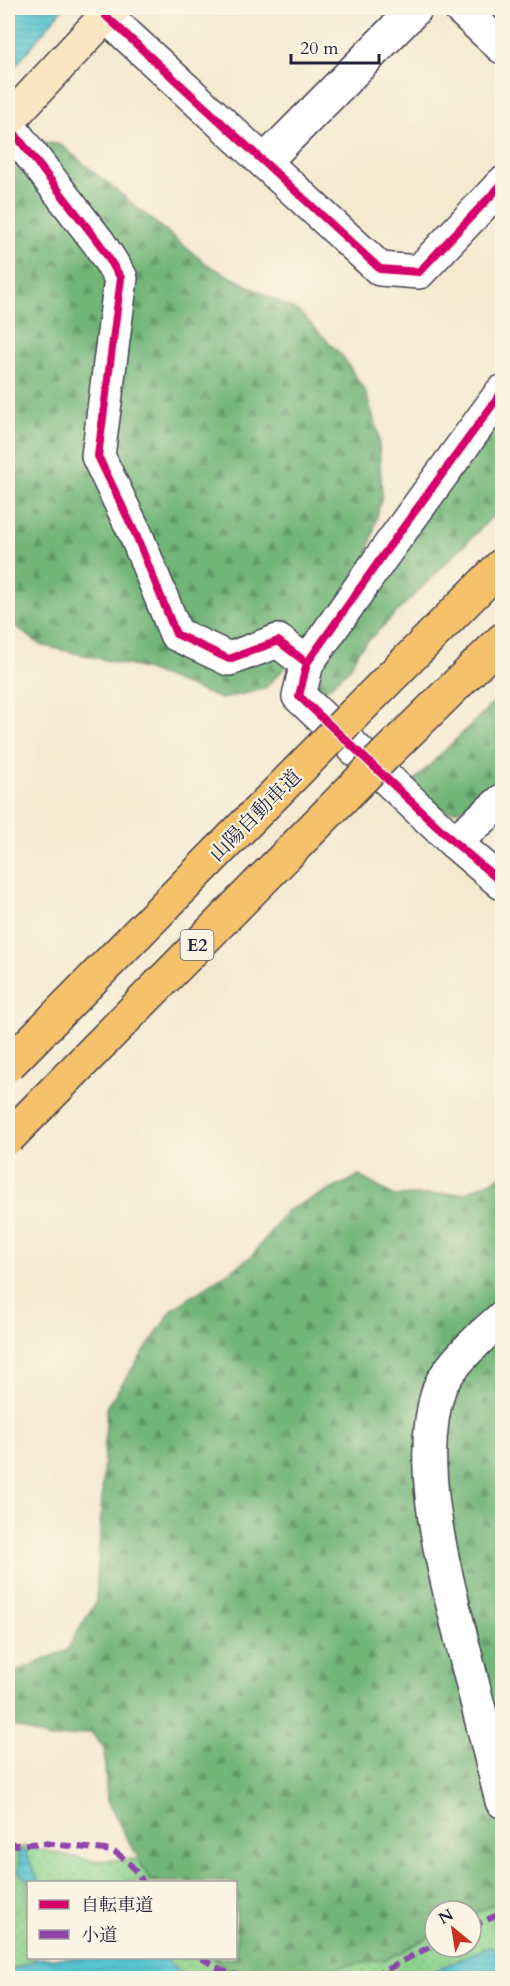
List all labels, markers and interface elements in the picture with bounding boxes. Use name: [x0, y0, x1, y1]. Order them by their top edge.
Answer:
scale bar: [291, 27, 380, 65]
text: 20 m: [300, 36, 339, 61]
street label: 山陽自動車道: [203, 763, 307, 867]
road number: E2: [180, 930, 214, 960]
legend: [27, 1881, 237, 1959]
text: 自転車道: [81, 1893, 153, 1918]
north arrow: [423, 1899, 483, 1959]
text: N: [434, 1904, 458, 1930]
text: 小道: [81, 1923, 117, 1948]

